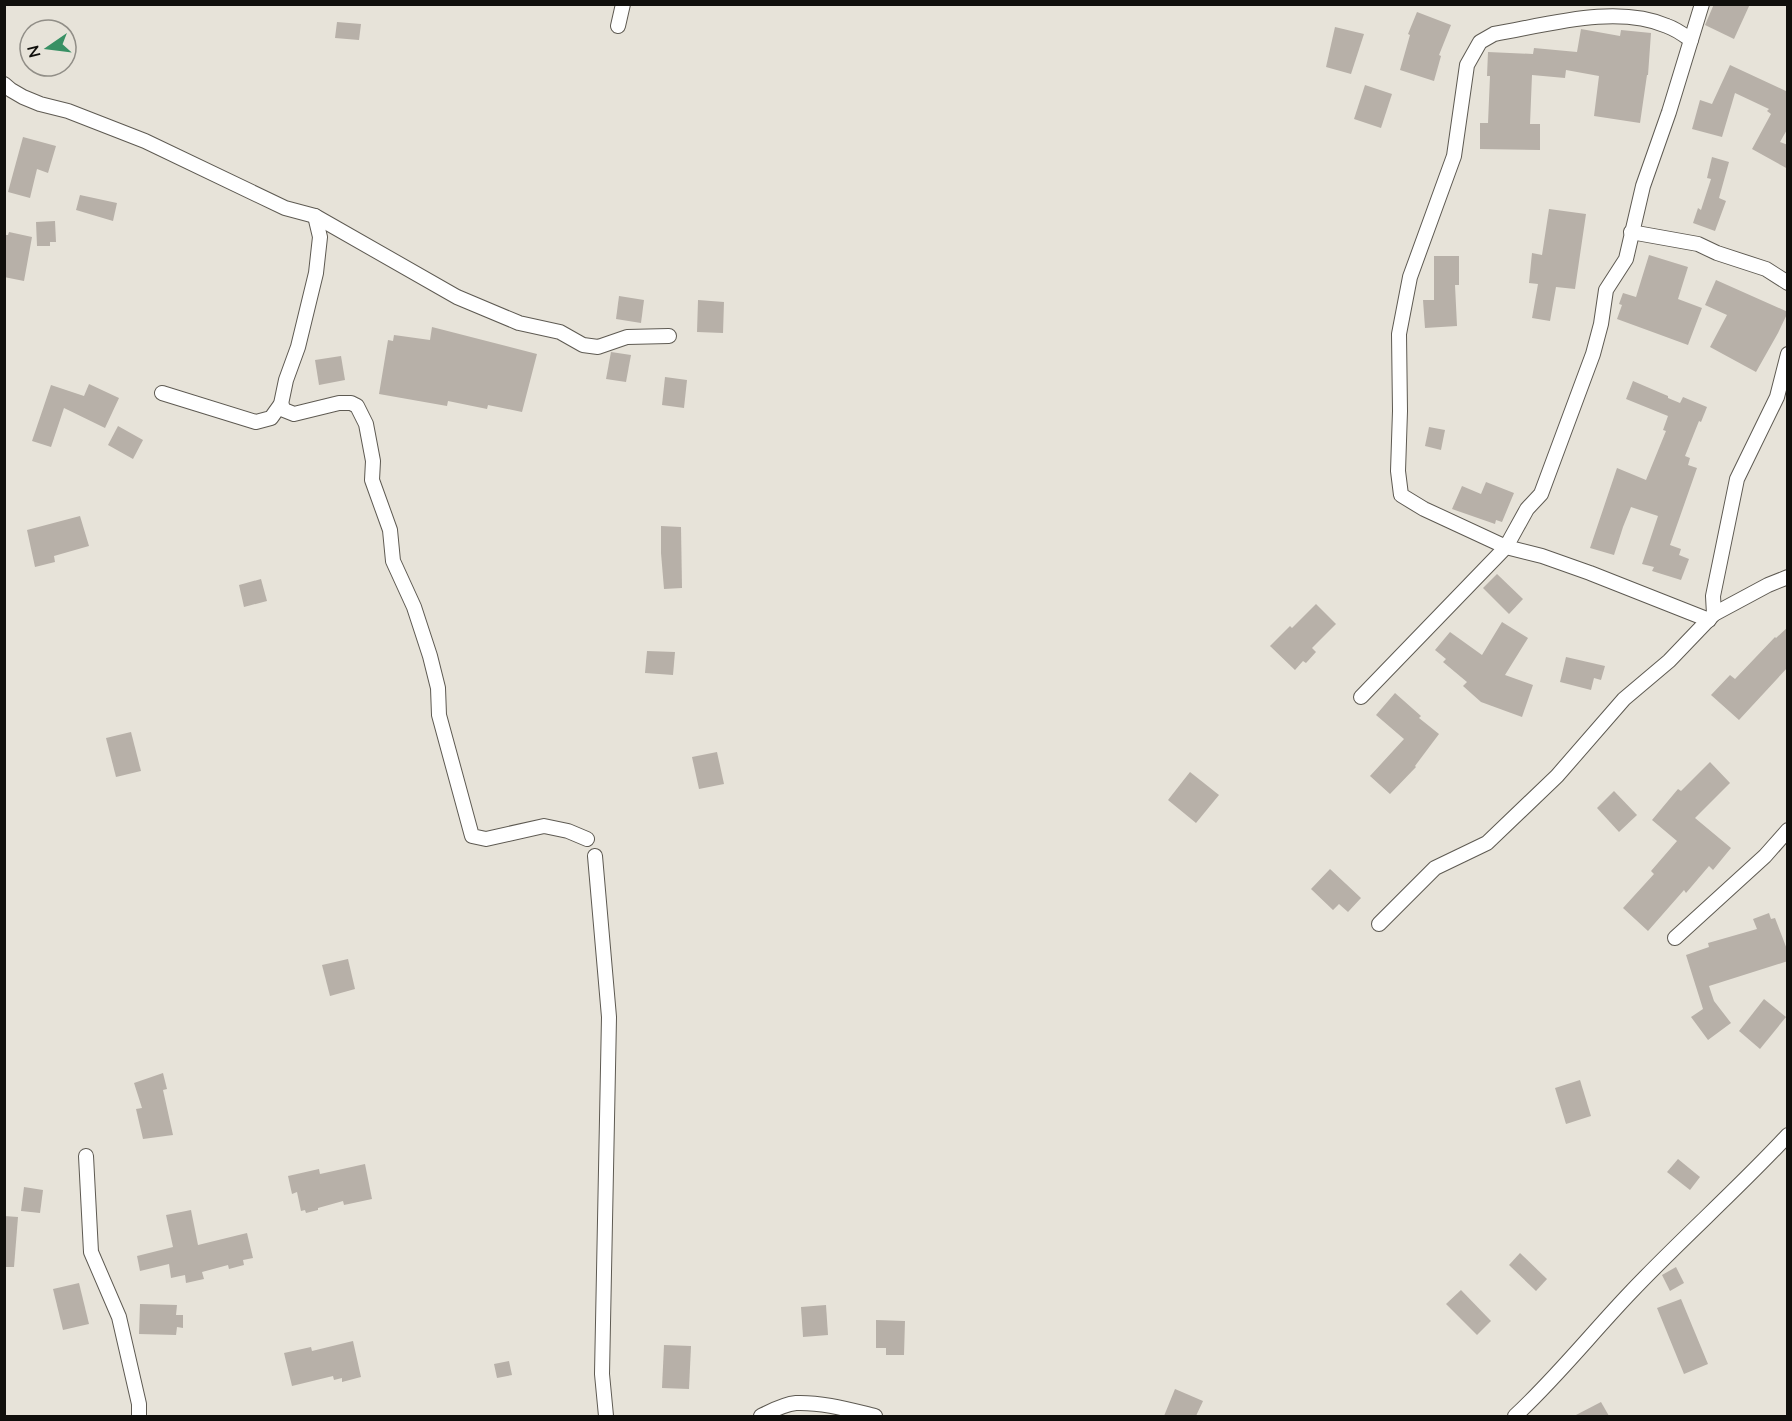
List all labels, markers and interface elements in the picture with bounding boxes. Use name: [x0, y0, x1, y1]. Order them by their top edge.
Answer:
north arrow: [18, 18, 78, 78]
text: N: [22, 43, 45, 60]

